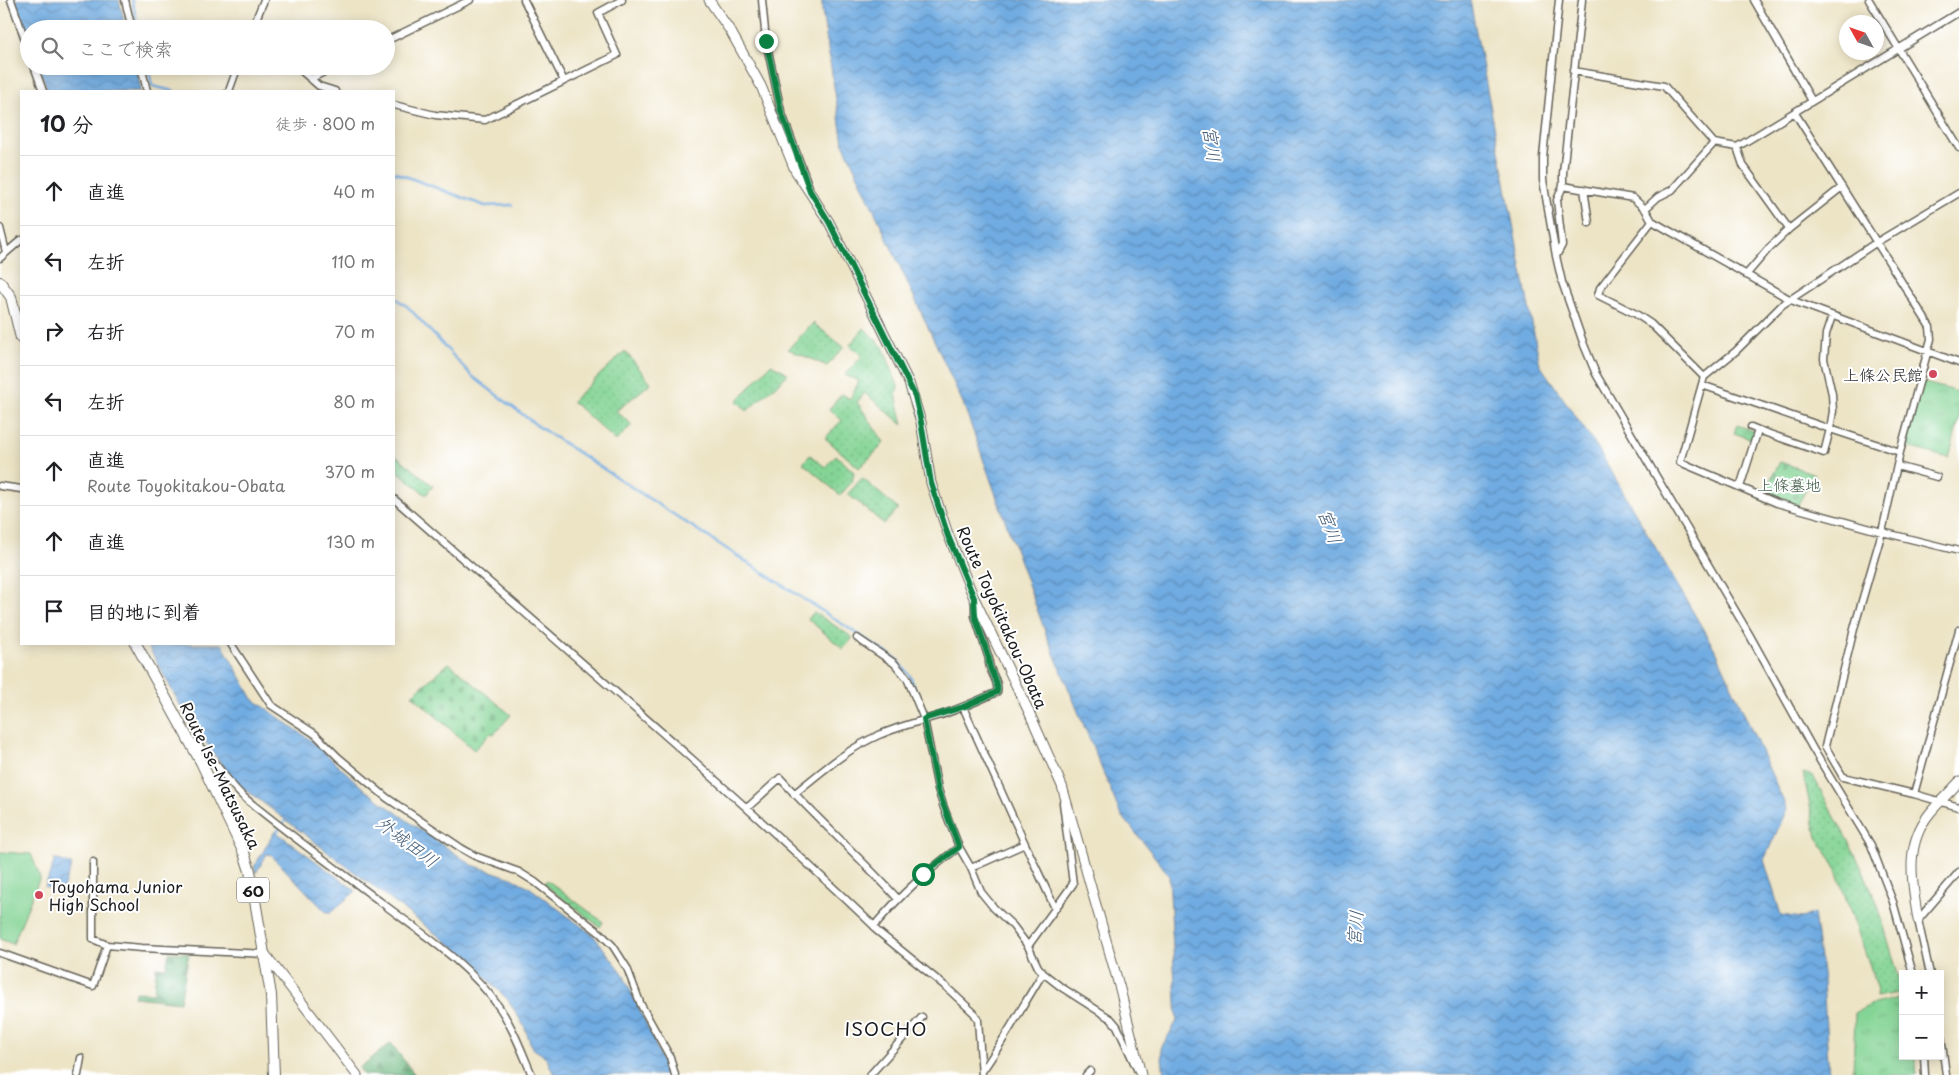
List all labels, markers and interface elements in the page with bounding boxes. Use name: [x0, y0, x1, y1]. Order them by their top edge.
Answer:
north arrow: [1839, 15, 1884, 60]
search box: [20, 20, 395, 75]
route end: [755, 30, 778, 53]
icon: search: [38, 34, 66, 62]
text: ここで検索: [78, 34, 173, 62]
text: 10 分: [40, 107, 93, 139]
text: 徒歩 · 800 m: [276, 111, 375, 135]
water label: 宮川: [1197, 124, 1229, 164]
icon: ahead: [40, 177, 68, 205]
text: 直進: [87, 177, 125, 205]
text: 40 m: [333, 179, 375, 203]
icon: left: [40, 247, 68, 275]
text: 左折: [87, 247, 125, 275]
text: 110 m: [332, 249, 375, 273]
icon: right: [40, 317, 68, 345]
text: 右折: [87, 317, 125, 345]
text: 70 m: [335, 319, 375, 343]
place label: 上條公民館: [1843, 362, 1923, 386]
marker: 上條公民館: [1927, 368, 1939, 380]
icon: left: [40, 387, 68, 415]
text: 左折: [87, 387, 125, 415]
text: 80 m: [333, 389, 375, 413]
text: 直進: [87, 445, 125, 473]
icon: ahead: [40, 457, 68, 485]
text: 370 m: [325, 459, 375, 483]
park label: 上條墓地: [1757, 472, 1821, 496]
text: Route Toyokitakou-Obata: [87, 473, 285, 497]
water label: 宮川: [1312, 504, 1350, 548]
street label: Route Toyokitakou-Obata: [952, 522, 1054, 712]
icon: ahead: [40, 527, 68, 555]
text: 直進: [87, 527, 125, 555]
text: 130 m: [327, 529, 375, 553]
icon: arrive: [40, 597, 68, 625]
text: 目的地に到着: [87, 597, 201, 625]
street label: Route Ise-Matsusaka: [175, 697, 267, 853]
water label: 外城田川: [371, 809, 445, 873]
route start: [912, 863, 935, 886]
place label: Toyohama Junior High School: [49, 874, 183, 916]
road number: 60: [237, 878, 269, 902]
marker: Toyohama Junior High School: [33, 889, 45, 901]
water label: 宮川: [1339, 909, 1369, 947]
map controls: [1899, 970, 1944, 1060]
button: +: [1899, 970, 1944, 1015]
district label: ISOCHO: [844, 1014, 928, 1042]
button: −: [1899, 1015, 1944, 1060]

